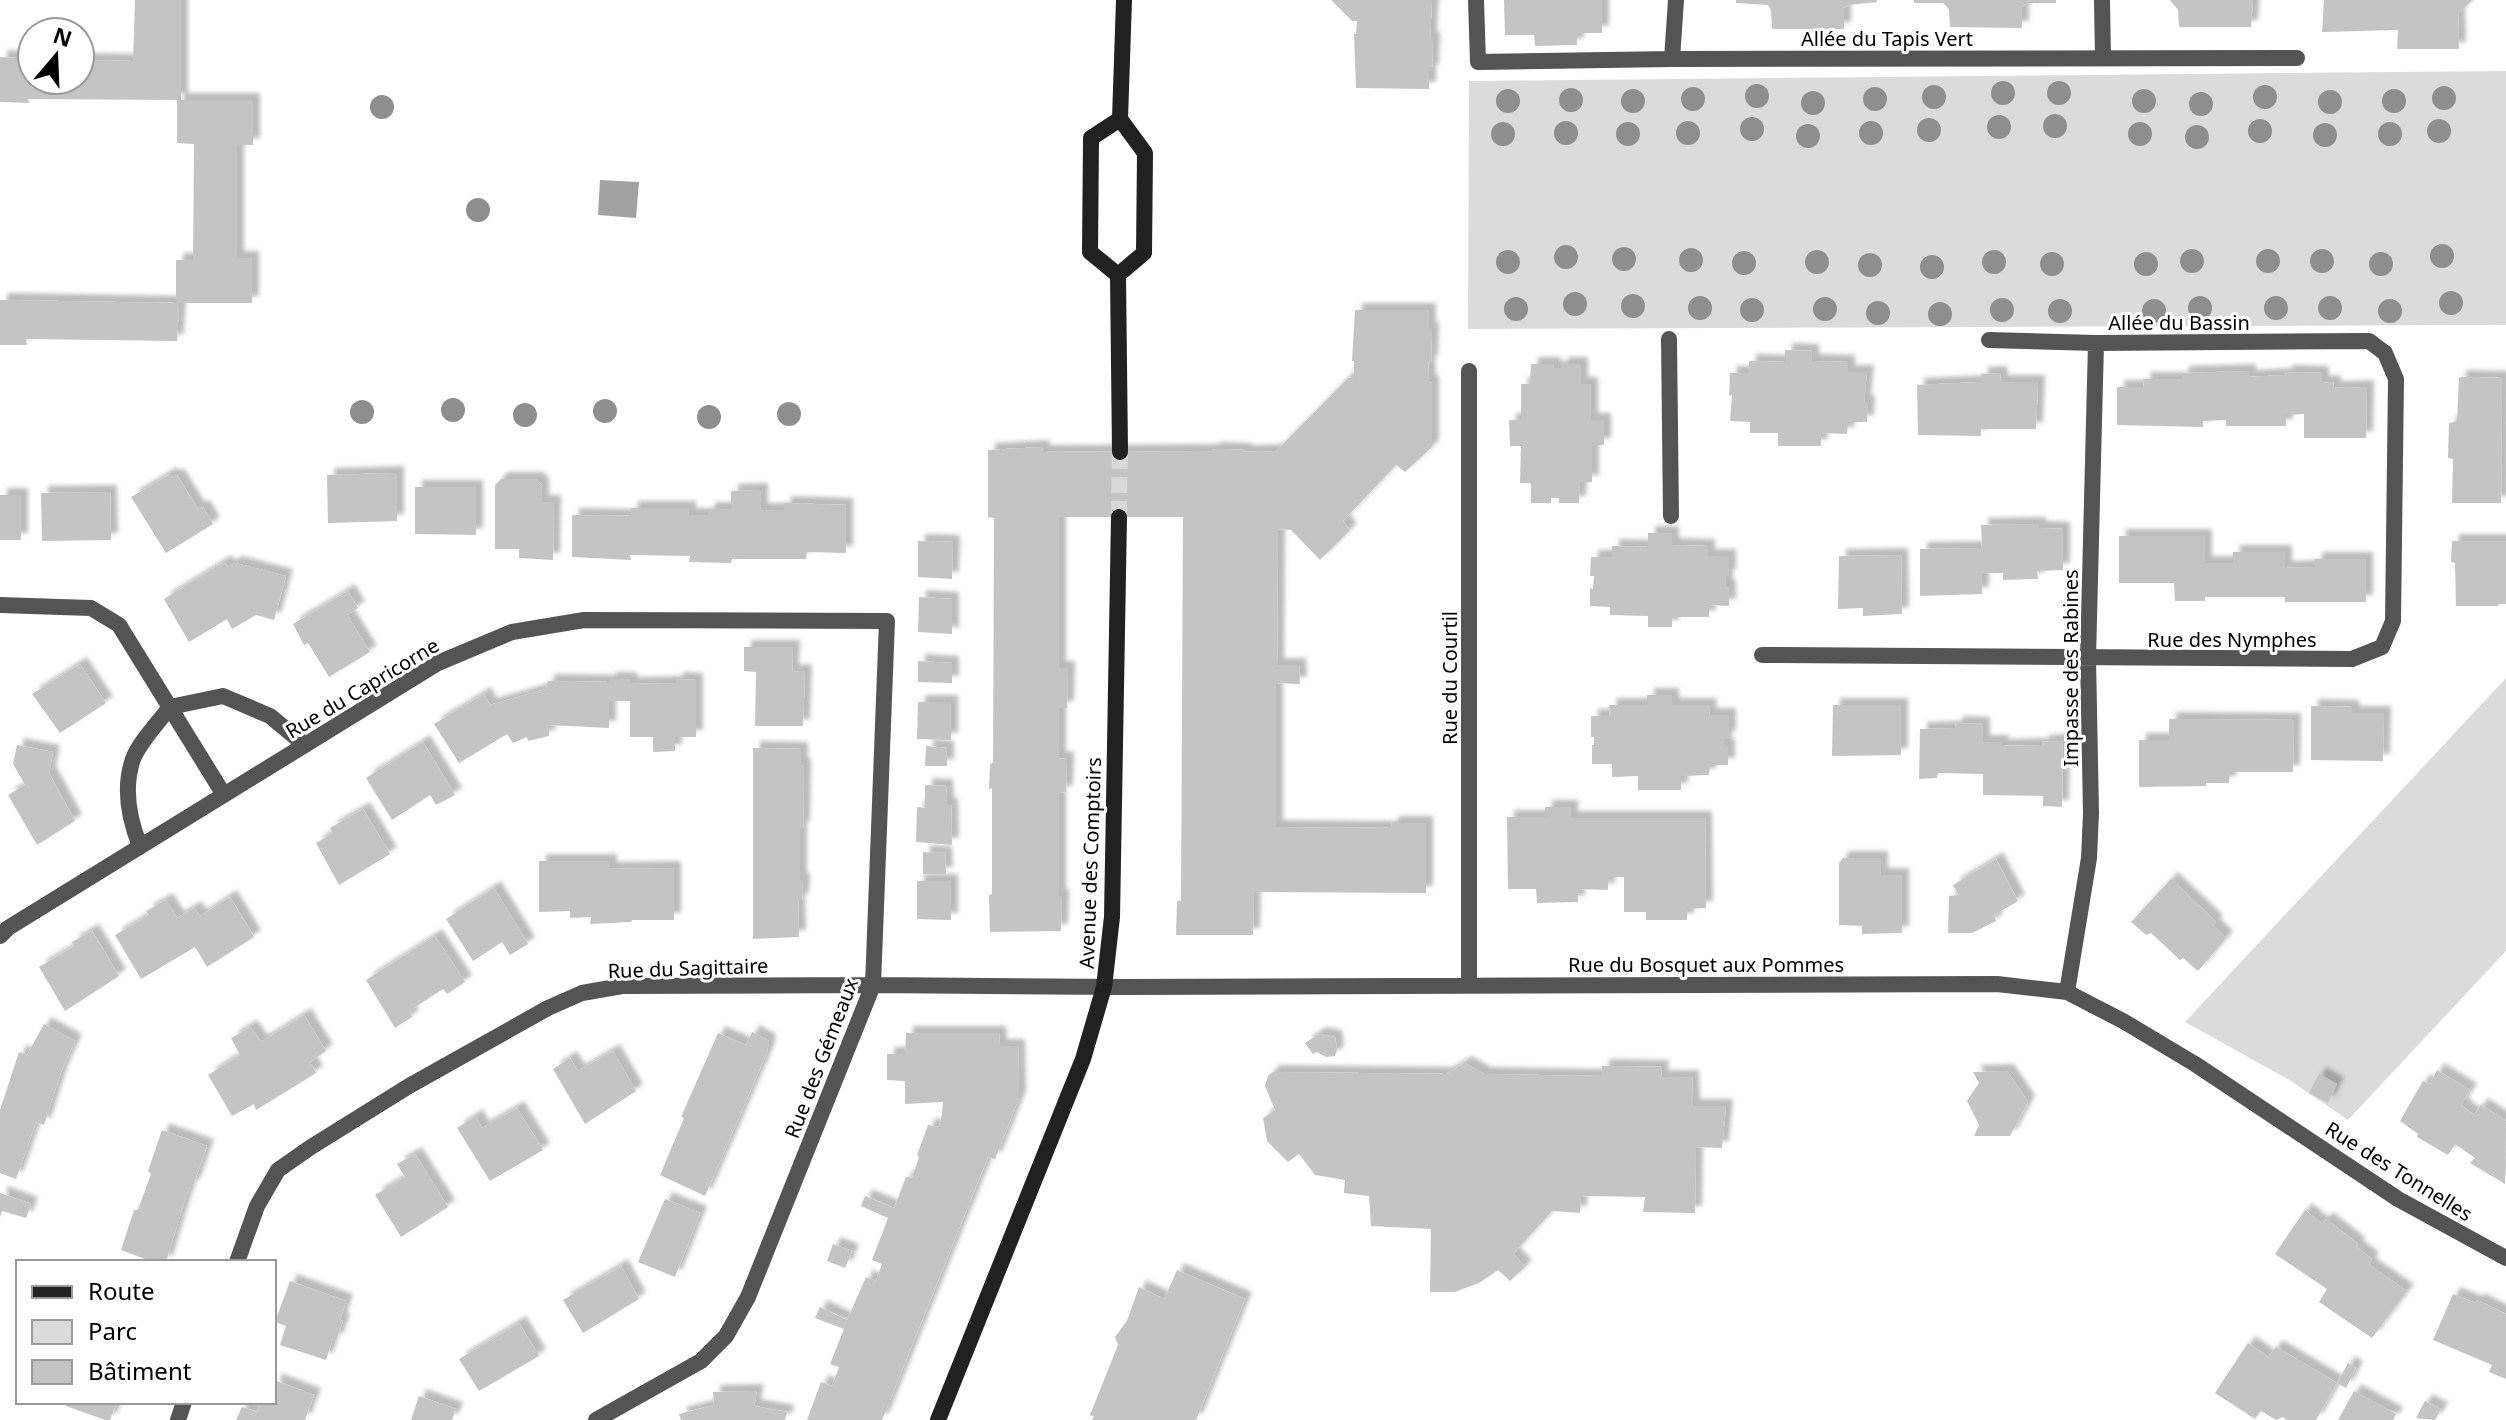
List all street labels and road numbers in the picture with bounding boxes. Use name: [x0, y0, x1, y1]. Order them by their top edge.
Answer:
street label: Allée du Tapis Vert: [1801, 25, 1973, 52]
street label: Allée du Bassin: [2108, 309, 2250, 336]
street label: Impasse des Rabines: [2057, 569, 2084, 767]
street label: Rue du Courtil: [1436, 611, 1463, 745]
street label: Rue des Nymphes: [2147, 626, 2317, 653]
street label: Rue du Capricorne: [280, 632, 444, 744]
street label: Avenue des Comptoirs: [1073, 757, 1107, 969]
street label: Rue du Bosquet aux Pommes: [1568, 951, 1844, 978]
street label: Rue du Sagittaire: [607, 952, 769, 984]
street label: Rue des Gémeaux: [778, 974, 864, 1142]
street label: Rue des Tonnelles: [2320, 1115, 2478, 1227]

